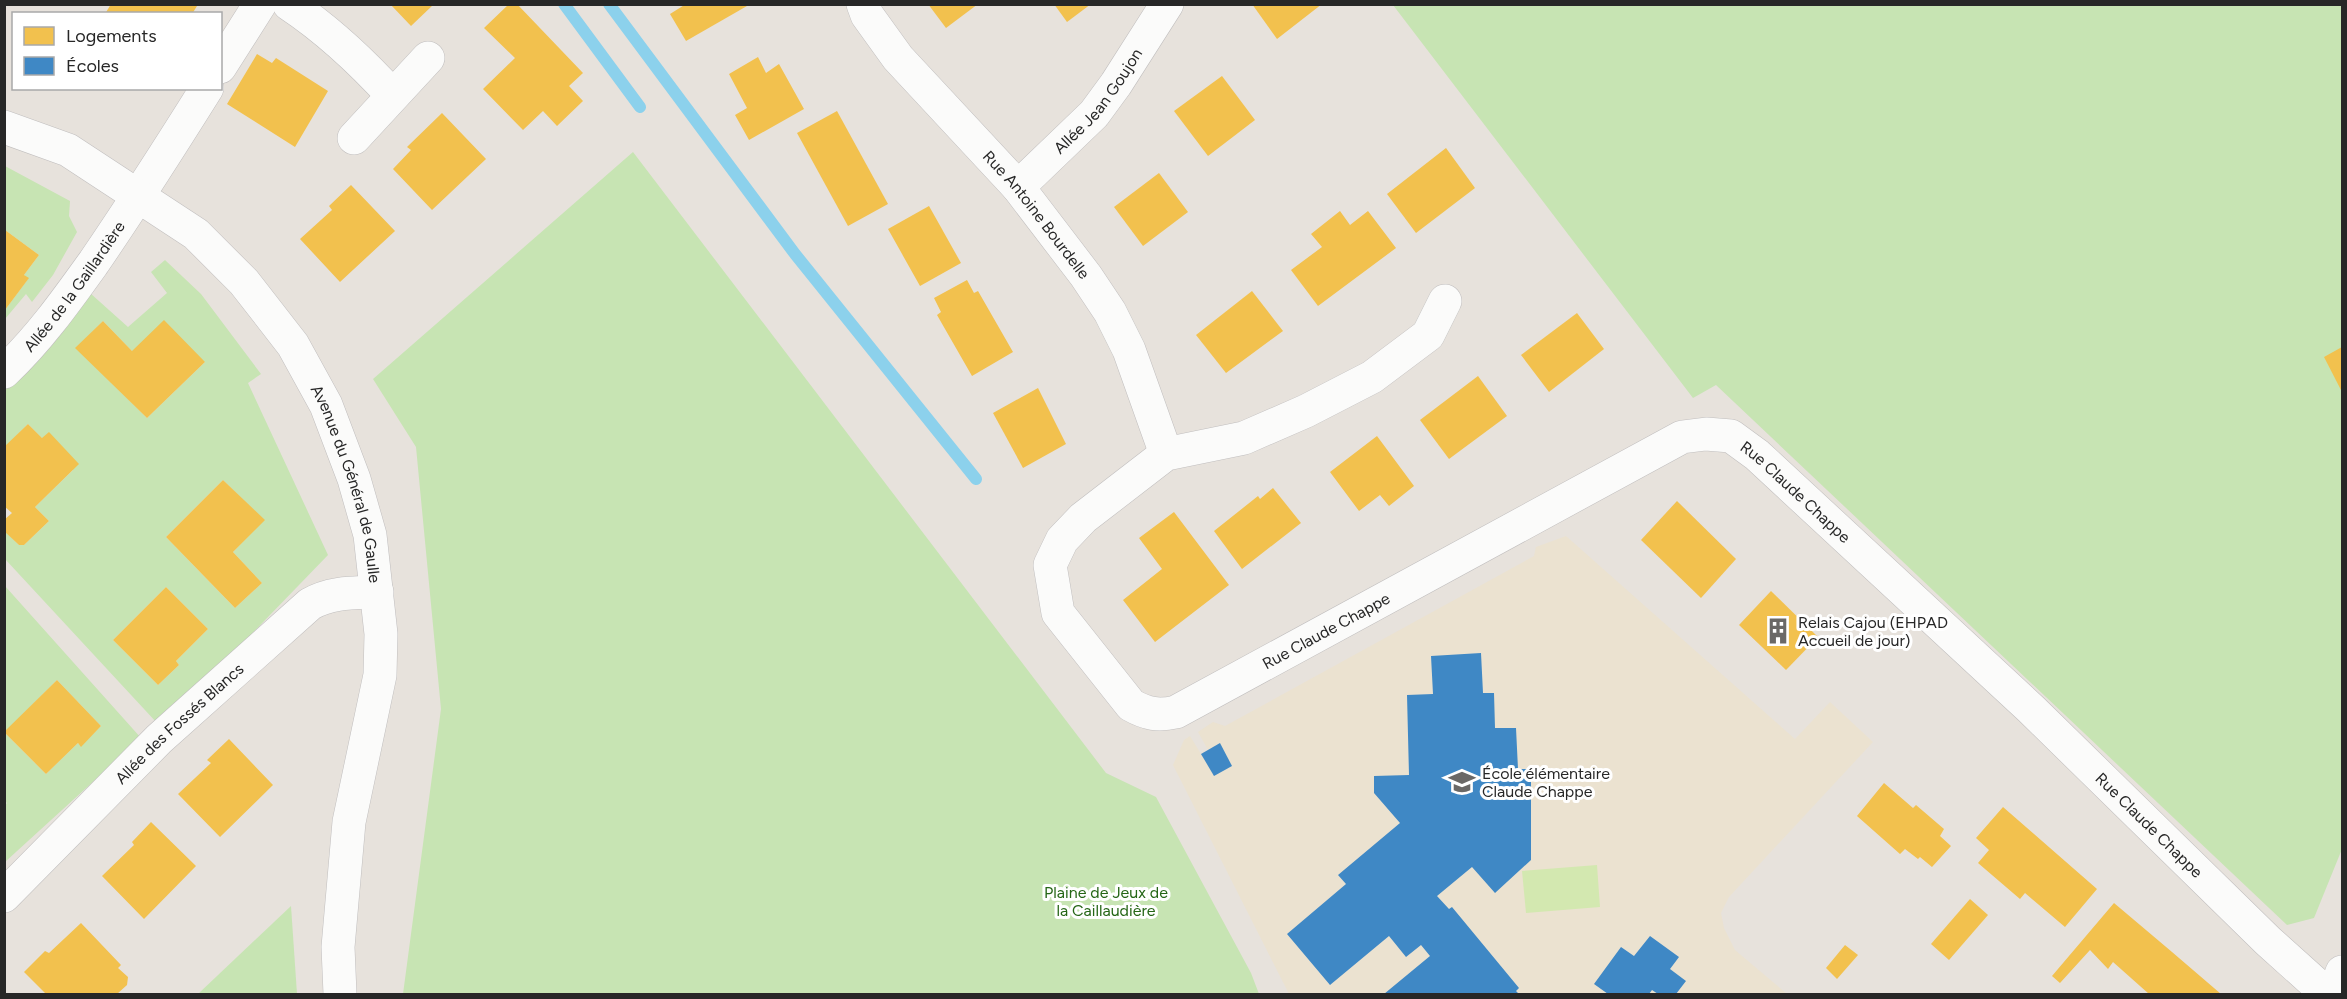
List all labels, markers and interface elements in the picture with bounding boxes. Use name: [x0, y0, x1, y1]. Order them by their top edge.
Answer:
legend: [12, 12, 222, 90]
text: Logements: [66, 25, 157, 47]
street label: Allée Jean Goujon: [1050, 45, 1146, 158]
text: Écoles: [66, 55, 119, 77]
street label: Rue Antoine Bourdelle: [979, 147, 1094, 283]
street label: Allée de la Gaillardière: [20, 217, 129, 356]
street label: Avenue du Général de Gaulle: [307, 381, 384, 584]
street label: Rue Claude Chappe: [1737, 437, 1855, 547]
street label: Rue Claude Chappe: [1259, 589, 1393, 673]
place label: Relais Cajou (EHPAD Accueil de jour): [1798, 613, 1948, 650]
building icon: Relais Cajou (EHPAD Accueil de jour): [1763, 616, 1793, 646]
street label: Allée des Fossés Blancs: [111, 659, 247, 788]
place label: École élémentaire Claude Chappe: [1482, 764, 1610, 801]
school or university icon: École élémentaire Claude Chappe: [1447, 767, 1477, 797]
street label: Rue Claude Chappe: [2092, 769, 2207, 882]
park label: Plaine de Jeux de la Caillaudière: [1044, 883, 1168, 920]

